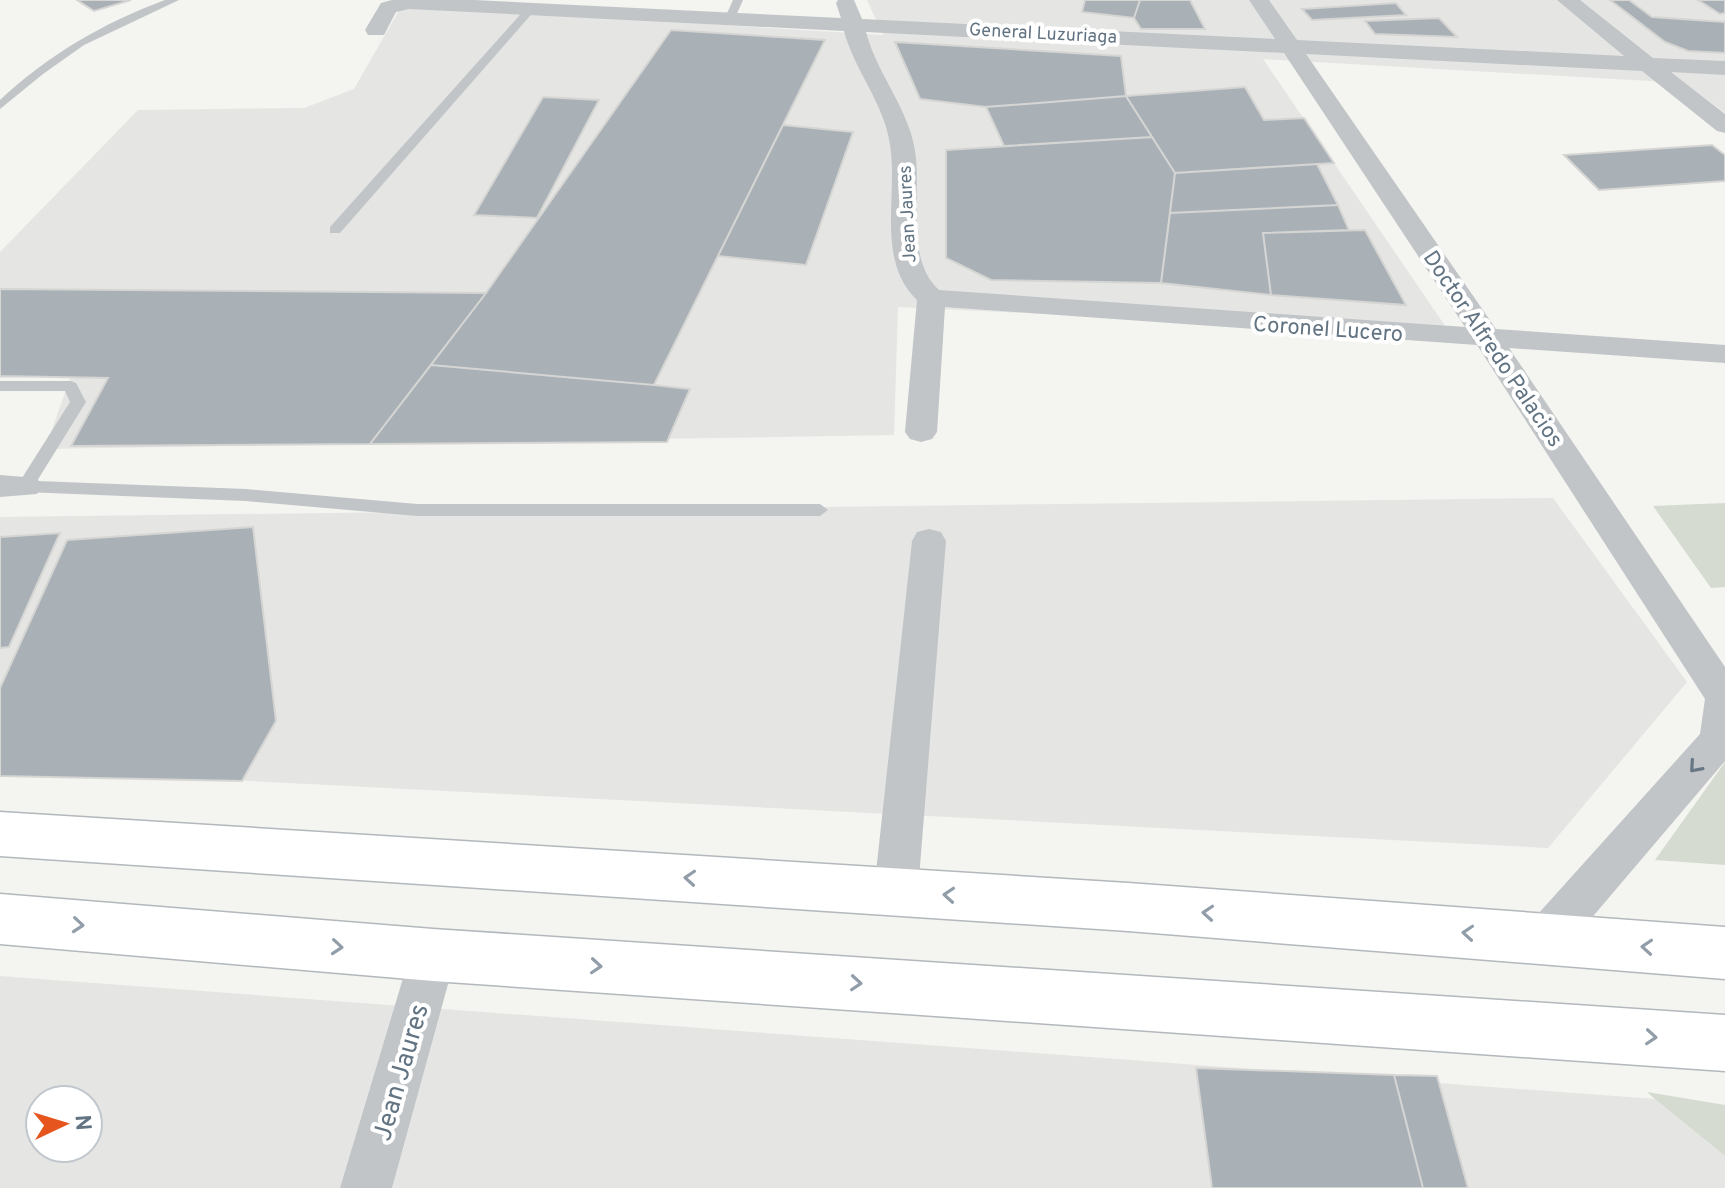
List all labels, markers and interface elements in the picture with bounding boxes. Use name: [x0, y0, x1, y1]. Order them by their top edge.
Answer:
street label: General Luzuriaga: [968, 19, 1117, 50]
street label: Jean Jaures: [894, 165, 923, 263]
street label: Doctor Alfredo Palacios: [1416, 246, 1568, 453]
street label: Coronel Lucero: [1252, 312, 1404, 349]
one-way arrow: [1691, 758, 1705, 773]
one-way arrow: [683, 870, 696, 887]
one-way arrow: [942, 887, 955, 904]
one-way arrow: [1201, 905, 1214, 922]
one-way arrow: [72, 917, 85, 934]
one-way arrow: [1461, 925, 1474, 942]
one-way arrow: [331, 938, 344, 955]
one-way arrow: [1640, 939, 1653, 956]
one-way arrow: [590, 957, 603, 974]
one-way arrow: [850, 974, 863, 991]
street label: Jean Jaures: [367, 1000, 438, 1145]
one-way arrow: [1645, 1028, 1658, 1045]
north arrow: [24, 1084, 104, 1164]
text: N: [67, 1114, 95, 1132]

